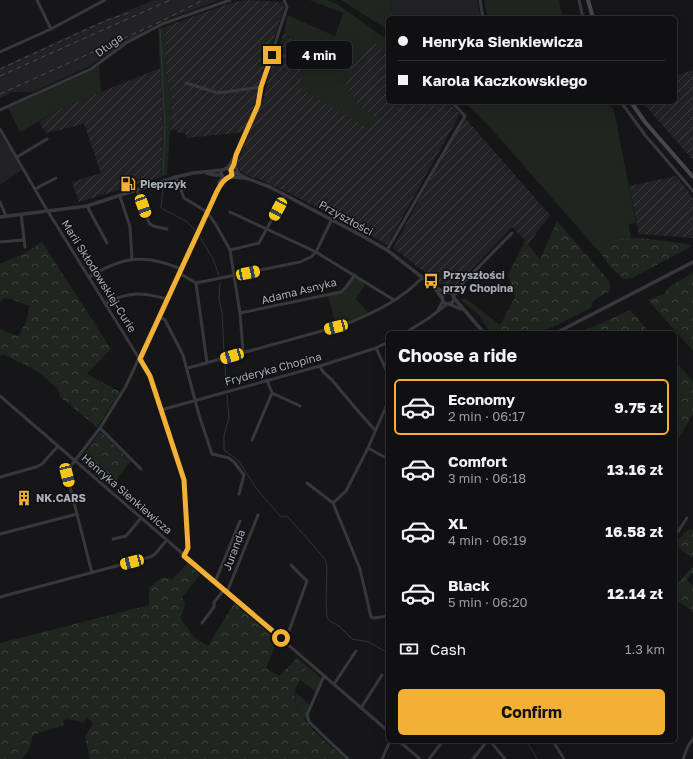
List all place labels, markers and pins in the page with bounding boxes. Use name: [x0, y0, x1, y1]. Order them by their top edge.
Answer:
fuel station icon: Pieprzyk: [119, 175, 137, 193]
place label: Pieprzyk: [140, 177, 187, 190]
place label: Przyszłości przy Chopina: [443, 268, 513, 294]
bus stop icon: Przyszłości przy Chopina: [422, 272, 440, 290]
building icon: NK.CARS: [15, 489, 33, 507]
place label: NK.CARS: [36, 491, 86, 504]

